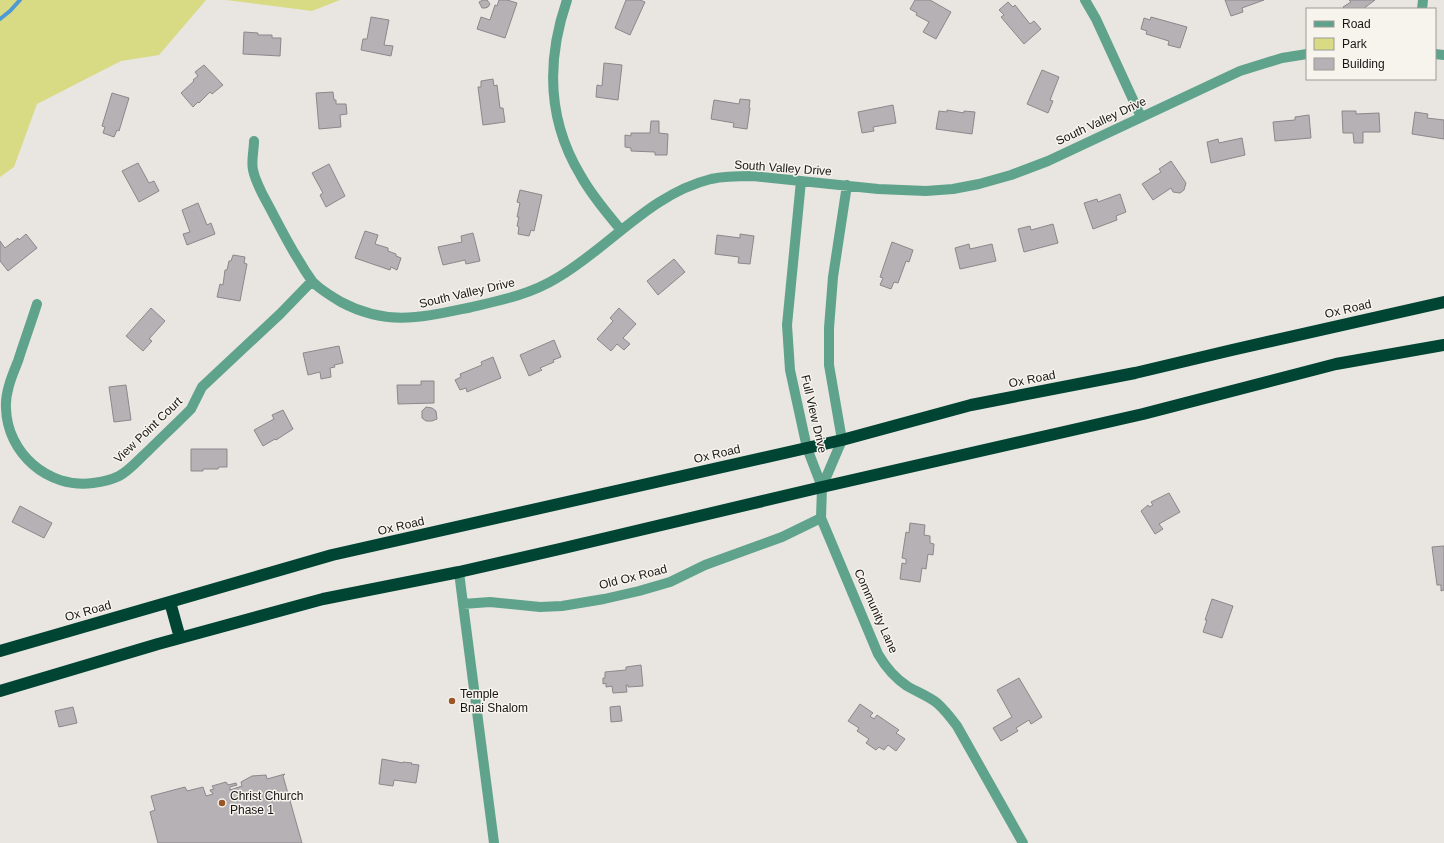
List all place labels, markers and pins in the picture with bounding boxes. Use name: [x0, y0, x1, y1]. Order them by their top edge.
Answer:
place label: Temple Bnai Shalom: [460, 687, 528, 715]
marker: Temple Bnai Shalom: [447, 696, 457, 706]
place label: Christ Church Phase 1: [230, 789, 303, 817]
marker: Christ Church Phase 1: [217, 798, 227, 808]

